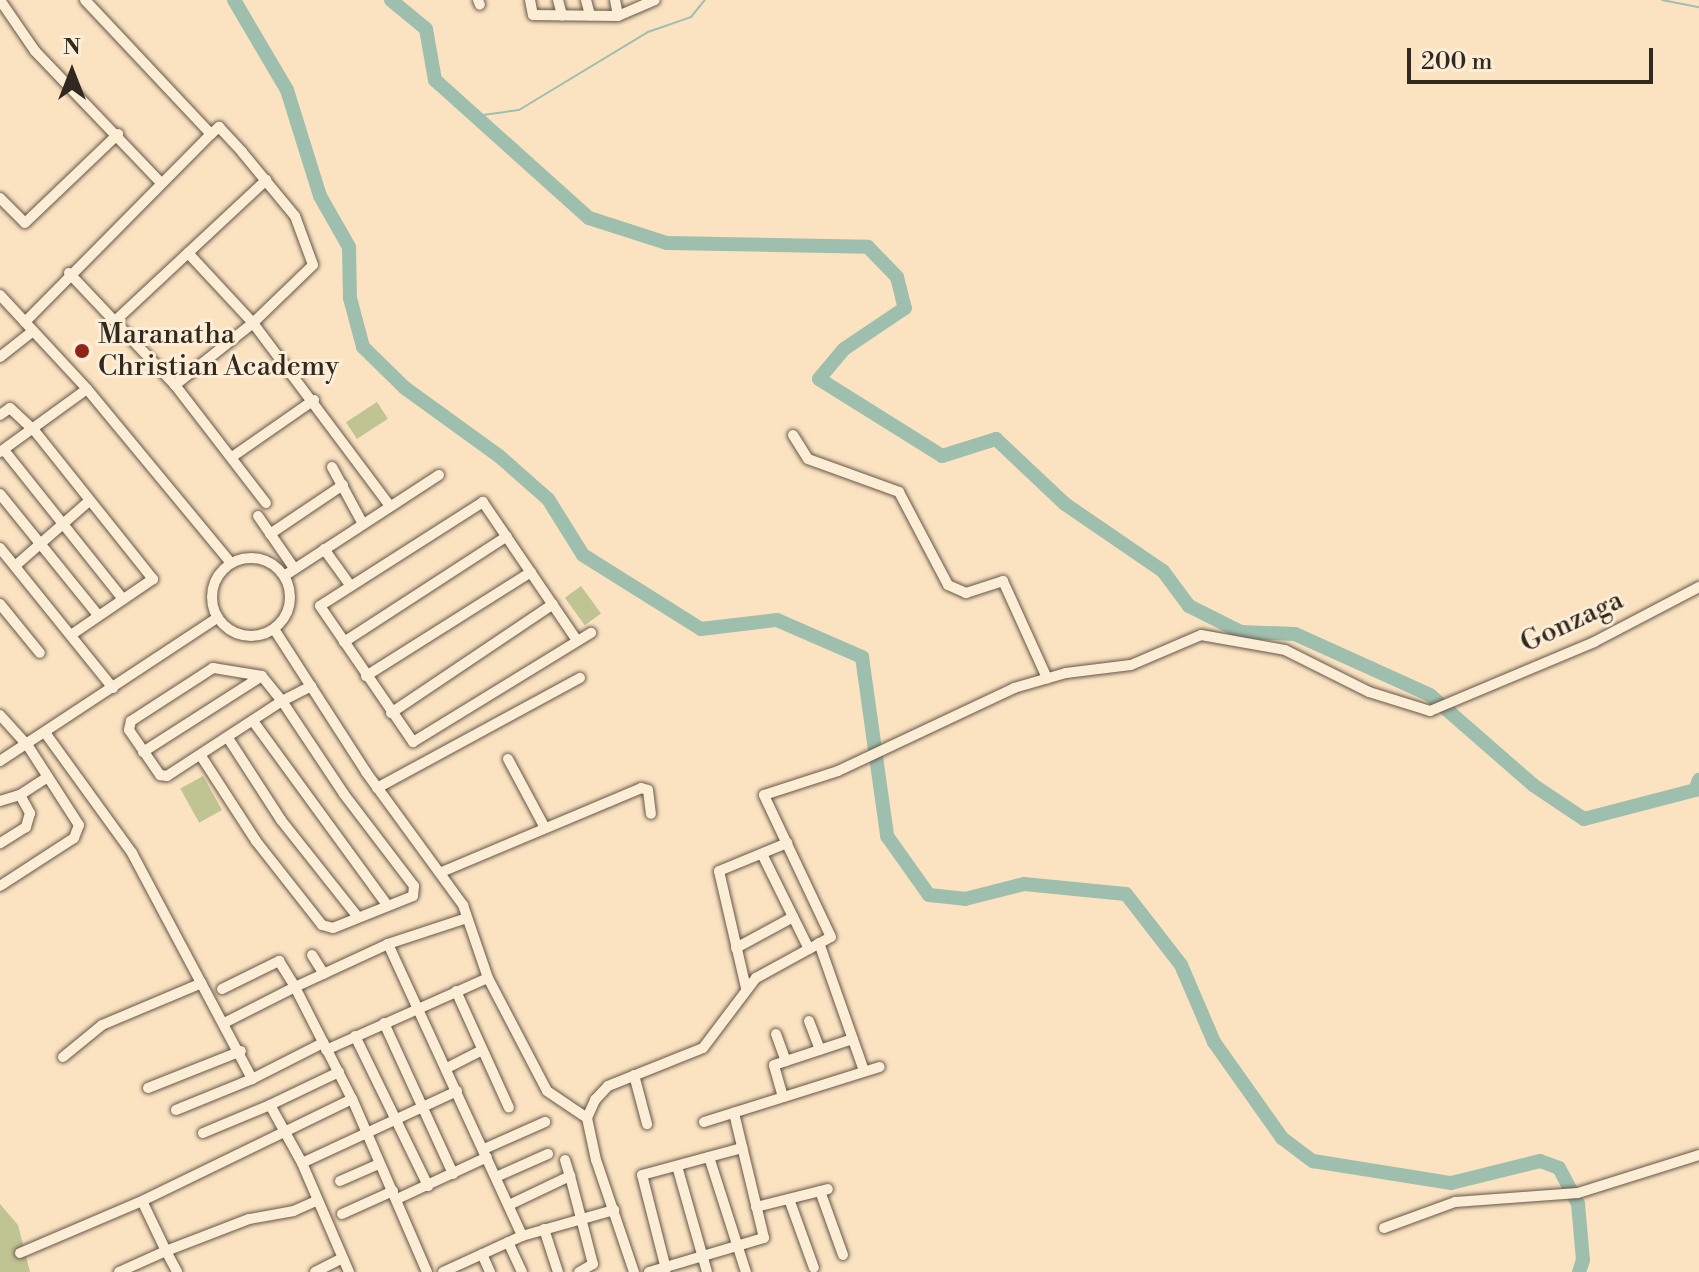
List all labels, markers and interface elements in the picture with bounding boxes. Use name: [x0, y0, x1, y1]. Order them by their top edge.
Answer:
north arrow: [32, 32, 112, 112]
scale bar: [1411, 32, 1657, 82]
text: N: [63, 34, 81, 61]
text: 200 m: [1421, 47, 1492, 77]
place label: Maranatha Christian Academy: [98, 318, 339, 384]
marker: Maranatha Christian Academy: [73, 342, 91, 360]
street label: Gonzaga: [1515, 584, 1629, 660]

